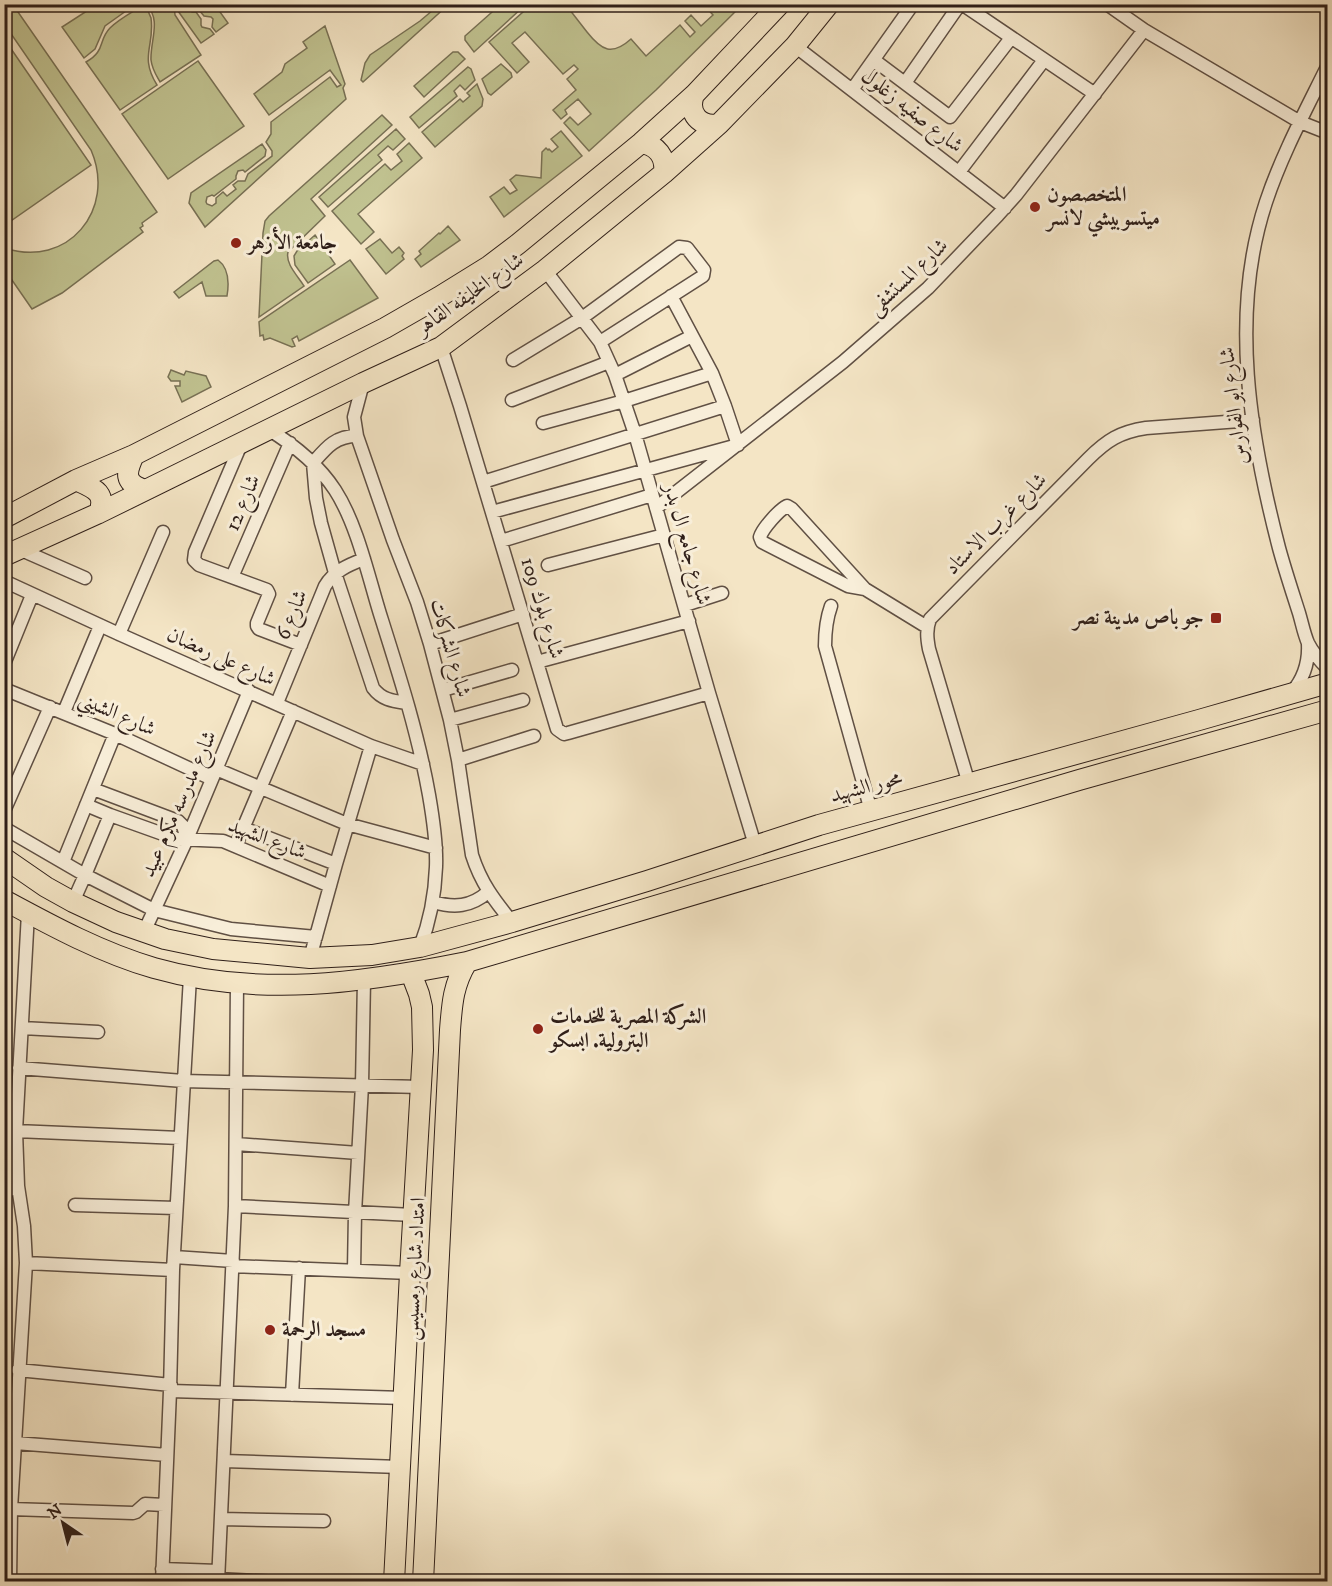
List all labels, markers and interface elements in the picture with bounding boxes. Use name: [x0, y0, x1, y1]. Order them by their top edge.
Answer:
street label: شارع صفيه زغلول: [853, 63, 968, 162]
place label: المتخصصون ميتسوبيشي لانسر: [1044, 182, 1160, 238]
marker: المتخصصون ميتسوبيشي لانسر: [1028, 200, 1042, 214]
place label: جامعة الأزهر: [246, 226, 337, 256]
street label: شارع المستشفى: [862, 233, 956, 324]
marker: جامعة الأزهر: [229, 236, 243, 250]
street label: شارع الخليفه القاهر: [409, 247, 531, 345]
street label: شارع ابو الفوارس: [1214, 345, 1258, 466]
street label: شارع غرب الاستاد: [939, 467, 1055, 583]
street label: شارع 12: [220, 471, 270, 537]
street label: شارع جامع ال بدر: [652, 478, 717, 609]
street label: شارع بلوك 109: [510, 554, 570, 663]
street label: شارع 6: [270, 586, 317, 645]
street label: شارع الشركات: [420, 596, 476, 701]
place label: جو باص مدينة نصر: [1070, 605, 1204, 631]
marker: جو باص مدينة نصر: [1209, 611, 1223, 625]
street label: شارع على رمضان: [161, 622, 279, 696]
street label: شارع الشيني: [72, 686, 160, 748]
street label: شارع مدرسه مكرم عبيد: [135, 727, 227, 883]
street label: محور الشهيد: [827, 765, 905, 809]
street label: شارع الشهيد: [223, 812, 310, 870]
place label: الشركة المصرية للخدمات البترولية. ابسكو: [548, 1003, 706, 1054]
marker: الشركة المصرية للخدمات البترولية. ابسكو: [531, 1022, 545, 1036]
street label: امتداد شارع رمسيس: [398, 1197, 436, 1342]
place label: مسجد الرحمة: [282, 1317, 366, 1343]
marker: مسجد الرحمة: [263, 1323, 277, 1337]
north arrow: [33, 1493, 93, 1553]
text: N: [44, 1500, 66, 1523]

